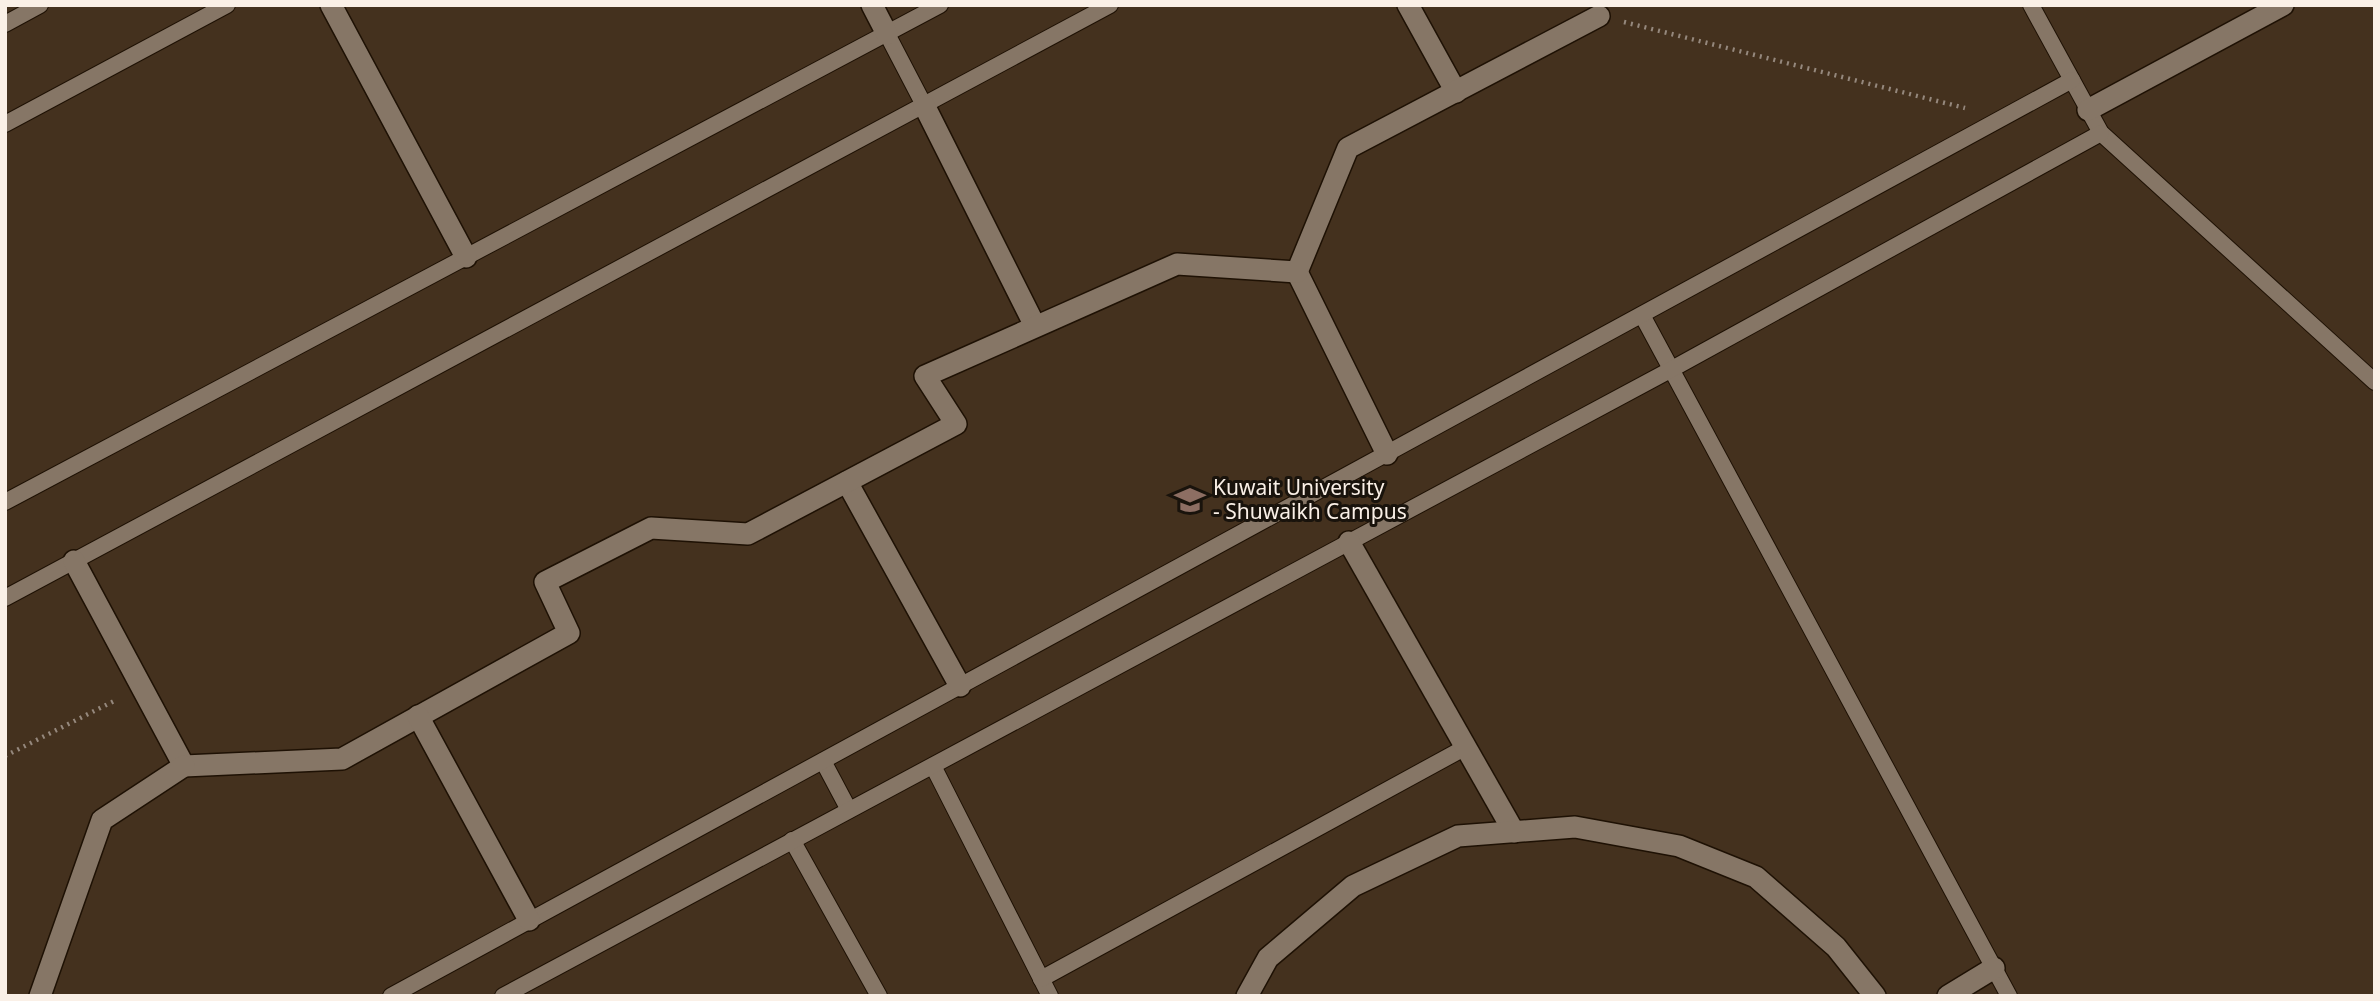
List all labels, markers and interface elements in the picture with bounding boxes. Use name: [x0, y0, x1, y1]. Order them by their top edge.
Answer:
place label: Kuwait University - Shuwaikh Campus: [1213, 473, 1407, 525]
school or university icon: Kuwait University - Shuwaikh Campus: [1173, 483, 1207, 517]

